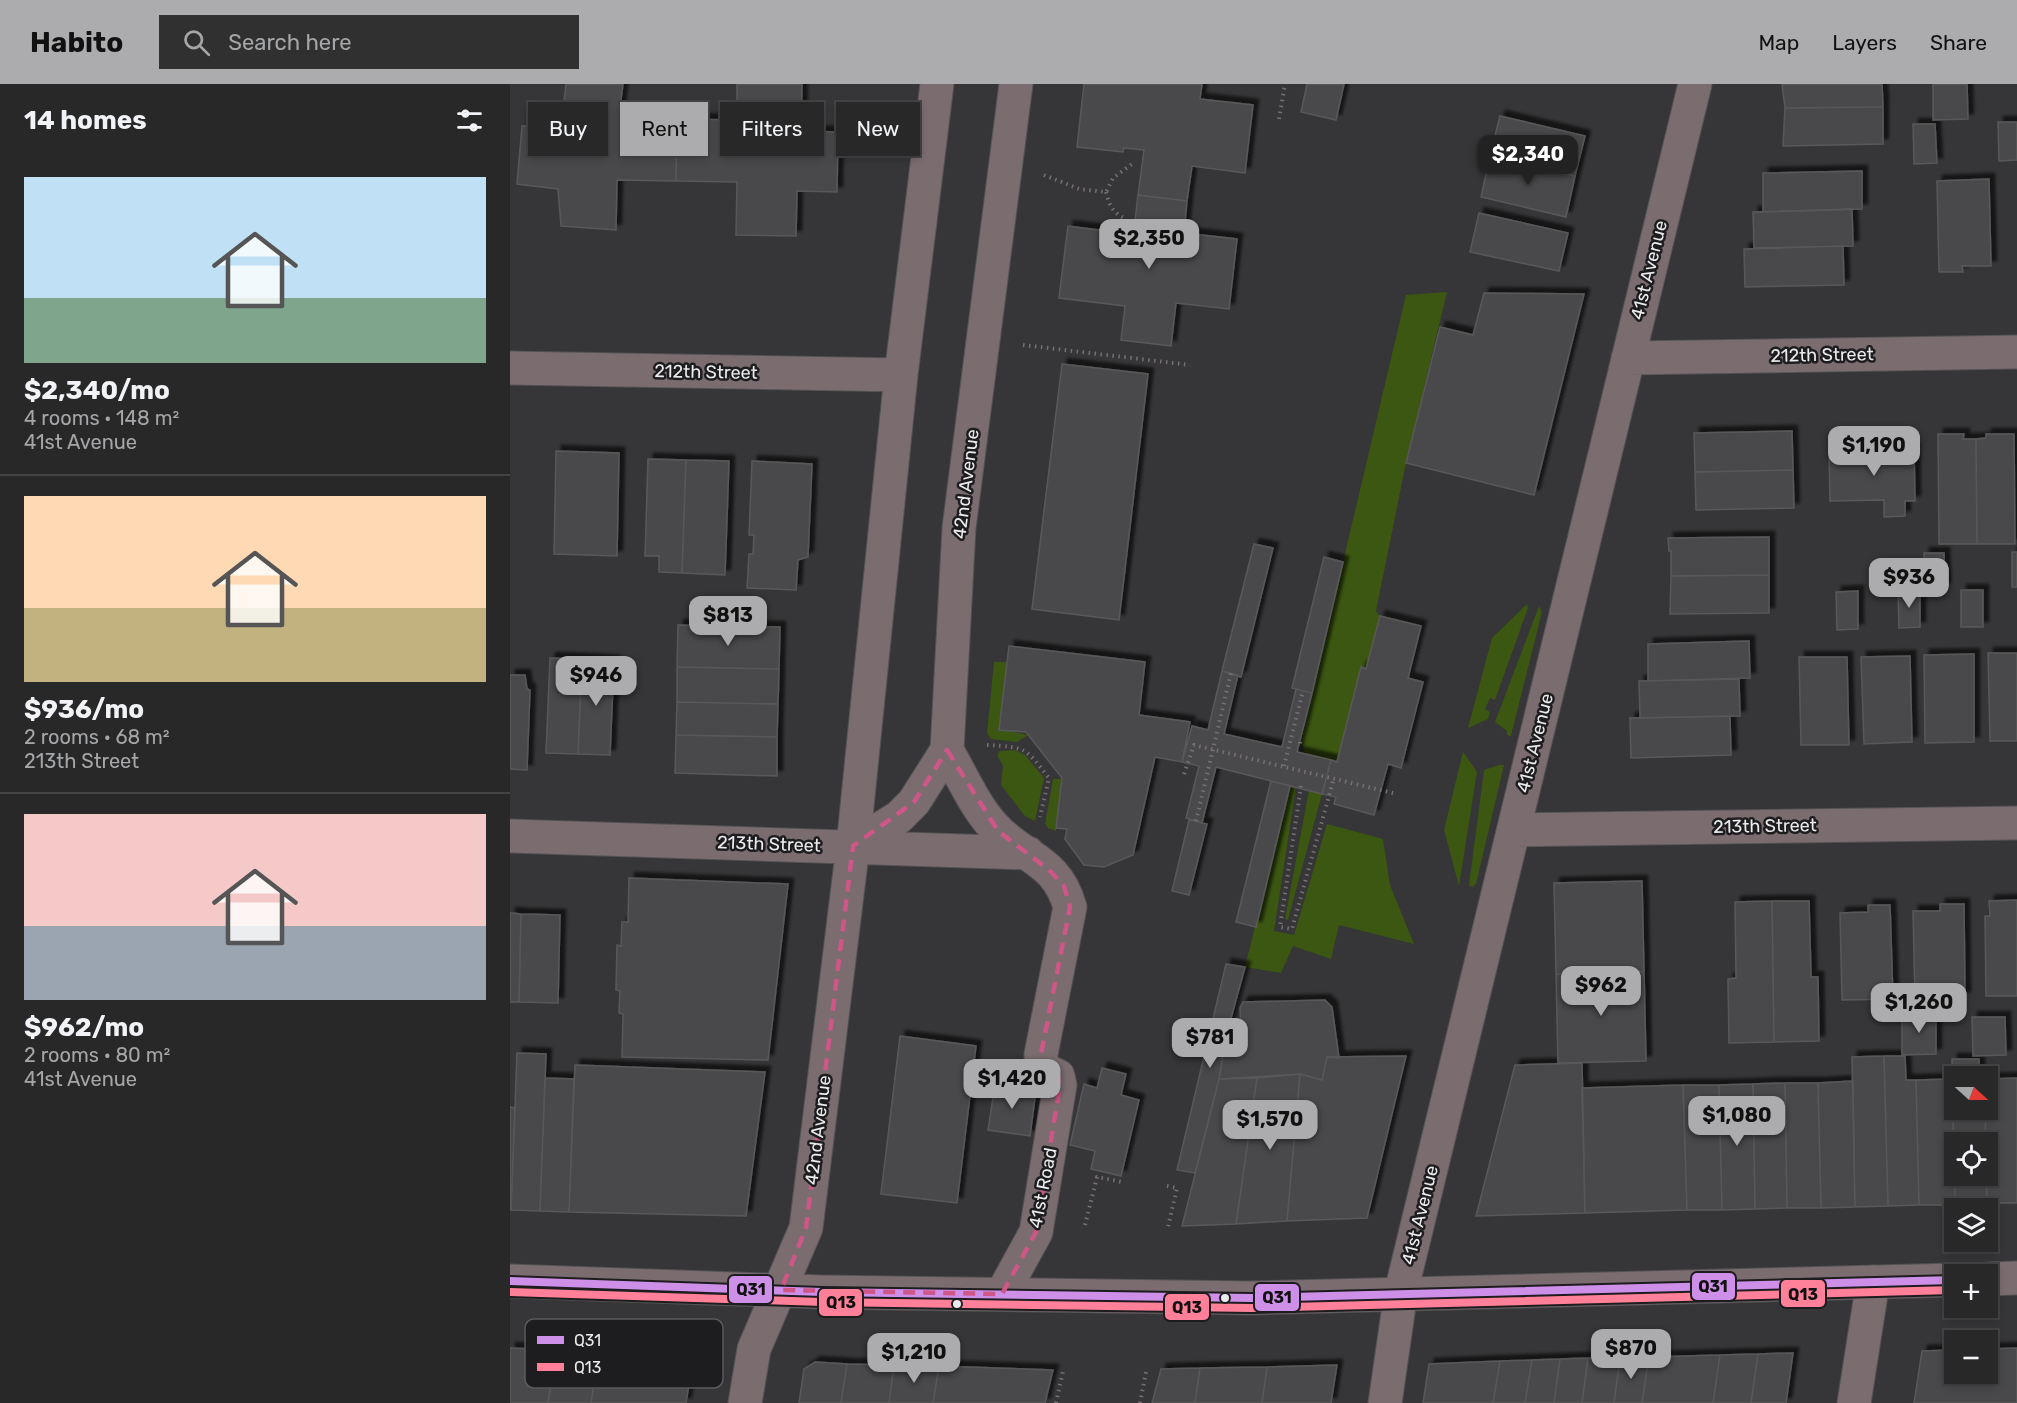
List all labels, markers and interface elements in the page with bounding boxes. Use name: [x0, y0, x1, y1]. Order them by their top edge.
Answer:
search box: [159, 15, 579, 69]
text: Habito: [30, 26, 123, 59]
icon: search: [180, 26, 213, 59]
text: Search here: [228, 29, 352, 56]
text: Map: [1758, 30, 1799, 55]
text: Layers: [1832, 30, 1897, 55]
text: Share: [1930, 30, 1987, 55]
chip: Buy: [528, 102, 608, 156]
chip: Rent: [620, 102, 708, 156]
chip: Filters: [720, 102, 824, 156]
chip: New: [836, 102, 920, 156]
icon: filters: [453, 104, 486, 137]
text: 14 homes: [24, 105, 147, 136]
pin: $2,340: [1479, 135, 1577, 186]
text: $2,340: [1492, 142, 1564, 166]
icon: home: [201, 216, 309, 324]
street label: 41st Avenue: [1626, 218, 1672, 322]
pin: $2,350: [1100, 219, 1198, 270]
text: $2,350: [1113, 226, 1185, 250]
street label: 212th Street: [1770, 343, 1874, 367]
street label: 212th Street: [654, 360, 758, 384]
text: $2,340/mo: [24, 375, 170, 406]
text: 4 rooms · 148 m²: [24, 406, 179, 430]
pin: $1,190: [1825, 426, 1923, 477]
street label: 42nd Avenue: [948, 428, 984, 540]
text: 41st Avenue: [24, 430, 137, 454]
text: $1,190: [1842, 433, 1906, 457]
icon: home: [201, 535, 309, 643]
pin: $936: [1873, 558, 1945, 609]
text: $936: [1883, 565, 1935, 589]
pin: $813: [692, 596, 764, 647]
text: $813: [703, 603, 753, 627]
pin: $946: [560, 656, 632, 707]
text: $946: [570, 663, 622, 687]
street label: 41st Avenue: [1512, 691, 1558, 795]
text: $936/mo: [24, 694, 144, 725]
text: 2 rooms · 68 m²: [24, 725, 170, 749]
text: 213th Street: [24, 749, 139, 773]
street label: 213th Street: [1713, 814, 1817, 838]
street label: 213th Street: [717, 831, 821, 857]
icon: home: [201, 853, 309, 961]
pin: $962: [1565, 966, 1637, 1017]
text: $962: [1575, 973, 1627, 997]
pin: $1,260: [1870, 983, 1968, 1034]
text: $1,260: [1885, 990, 1953, 1014]
text: $962/mo: [24, 1012, 144, 1043]
pin: $781: [1174, 1018, 1246, 1069]
text: $781: [1186, 1025, 1234, 1049]
text: 2 rooms · 80 m²: [24, 1043, 170, 1067]
pin: $1,420: [963, 1059, 1061, 1110]
text: $1,420: [978, 1066, 1046, 1090]
north arrow: [1944, 1066, 1998, 1120]
map controls: [1944, 1066, 1998, 1384]
text: 41st Avenue: [24, 1067, 137, 1091]
street label: 42nd Avenue: [800, 1074, 836, 1186]
pin: $1,080: [1688, 1096, 1786, 1147]
pin: $1,570: [1221, 1100, 1319, 1151]
text: $1,080: [1702, 1103, 1772, 1127]
text: $1,570: [1237, 1107, 1303, 1131]
button: locate: [1944, 1132, 1998, 1186]
street label: 41st Road: [1024, 1146, 1062, 1230]
street label: 41st Avenue: [1397, 1163, 1443, 1267]
button: layers: [1944, 1198, 1998, 1252]
button: +: [1944, 1264, 1998, 1318]
line badge: Q31: [1691, 1272, 1736, 1301]
line badge: Q31: [728, 1275, 773, 1304]
text: Q31: [1698, 1277, 1728, 1296]
line badge: Q13: [1780, 1279, 1826, 1308]
text: Q31: [736, 1280, 766, 1299]
line badge: Q31: [1254, 1283, 1300, 1312]
text: Q13: [1788, 1285, 1818, 1304]
line badge: Q13: [818, 1288, 863, 1317]
text: Q31: [1262, 1288, 1292, 1307]
unlabelled marker: [1219, 1292, 1231, 1304]
text: Q13: [826, 1293, 856, 1312]
line badge: Q13: [1164, 1293, 1210, 1321]
unlabelled marker: [951, 1298, 963, 1310]
text: Q13: [1172, 1298, 1202, 1317]
legend: [525, 1319, 723, 1388]
pin: $870: [1595, 1329, 1667, 1380]
button: −: [1944, 1330, 1998, 1384]
text: Q31: [574, 1331, 601, 1350]
pin: $1,210: [865, 1333, 963, 1384]
text: $870: [1605, 1336, 1657, 1360]
text: $1,210: [881, 1340, 947, 1364]
text: Q13: [574, 1358, 601, 1377]

